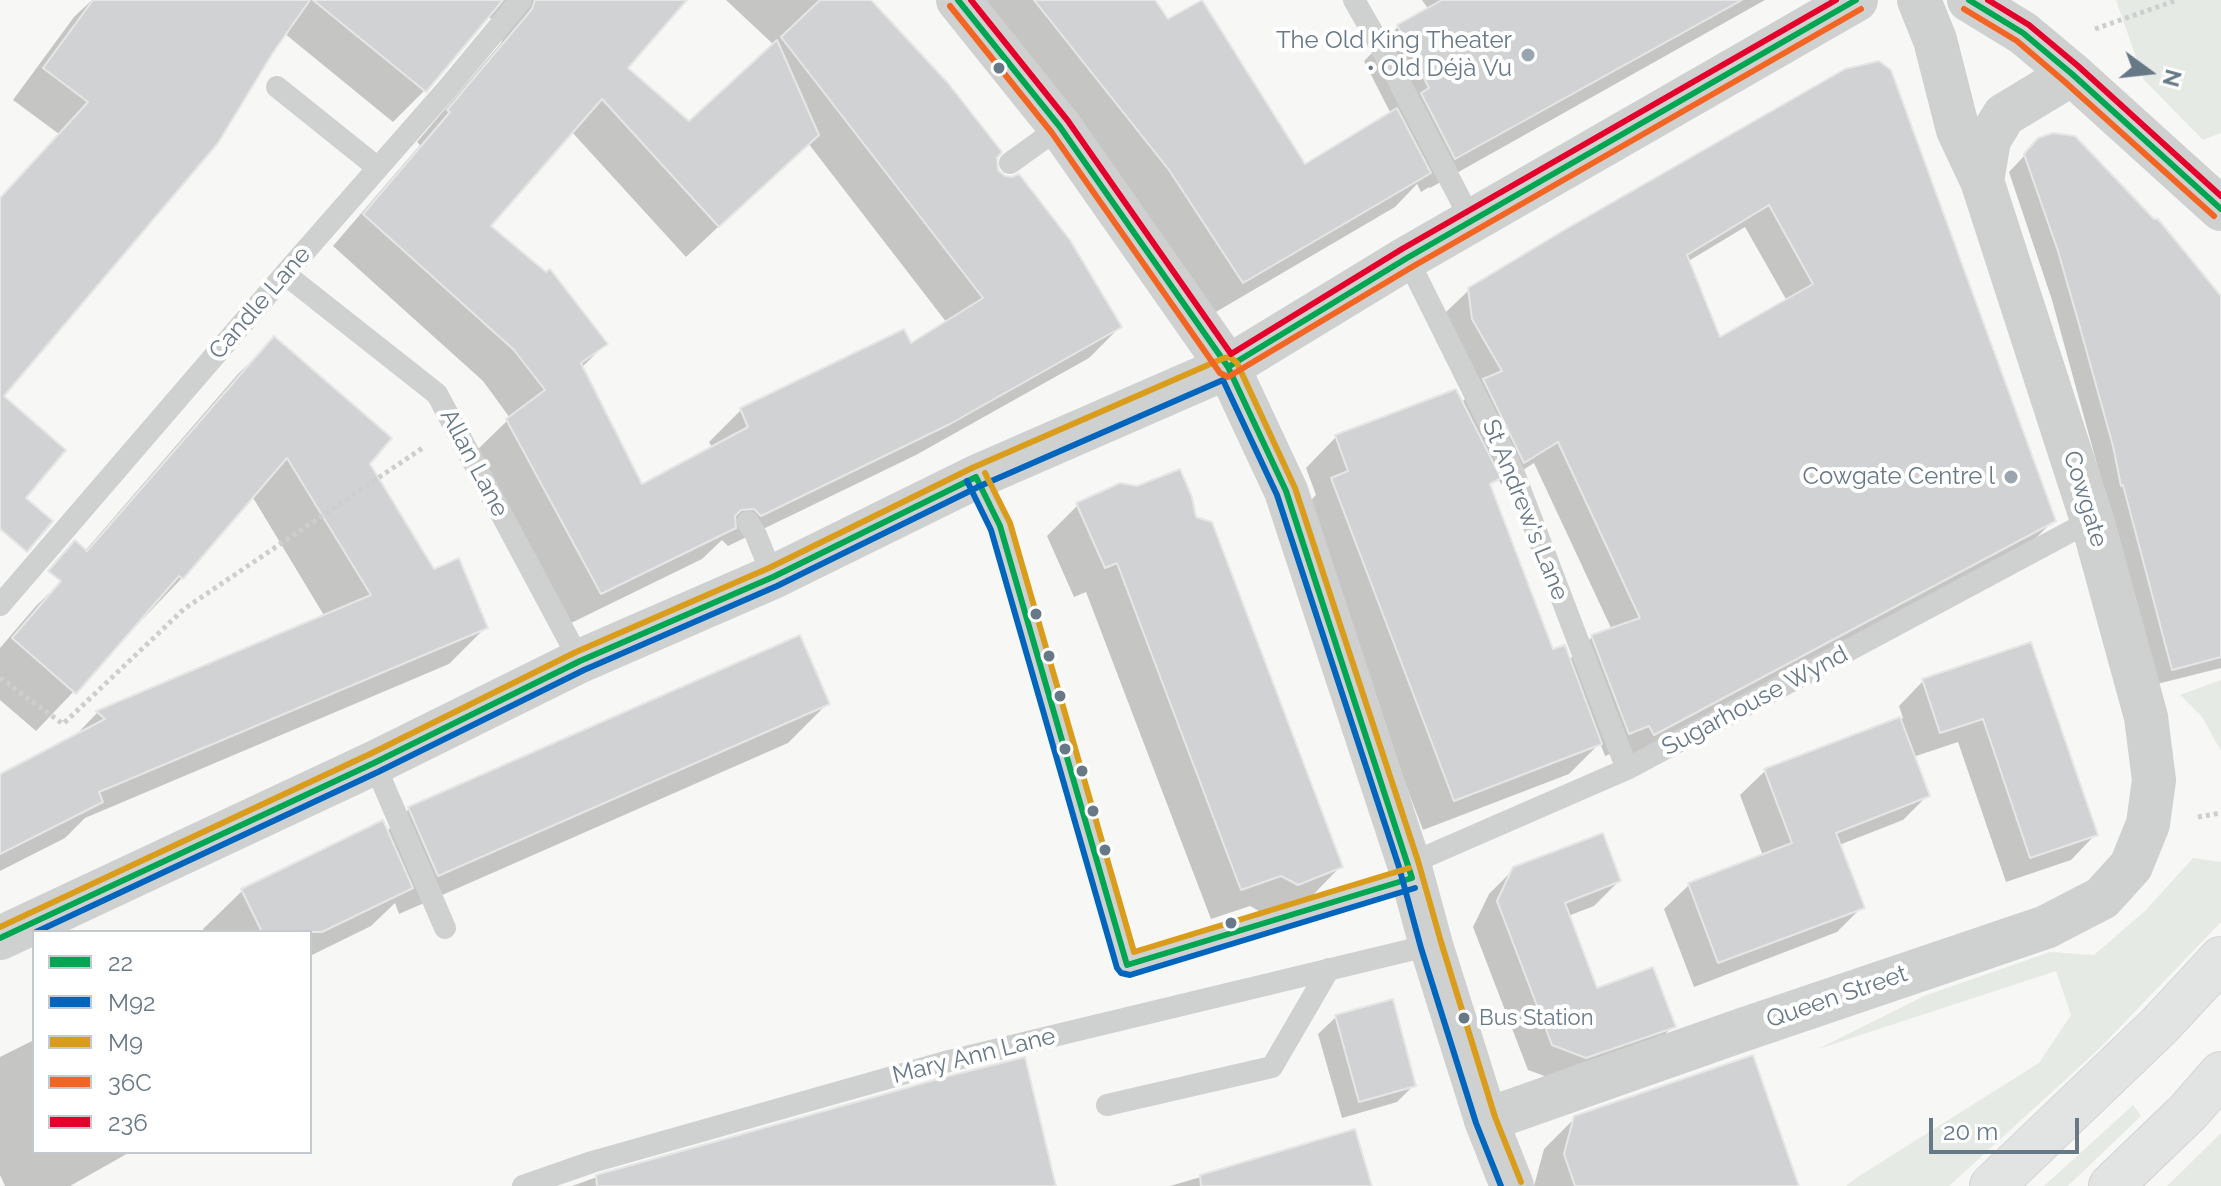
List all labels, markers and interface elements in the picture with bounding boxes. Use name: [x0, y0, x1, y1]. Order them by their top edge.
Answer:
place label: The Old King Theater • Old Déjà Vu: [1276, 27, 1512, 83]
north arrow: [2109, 32, 2189, 112]
marker: The Old King Theater • Old Déjà Vu: [1519, 46, 1537, 64]
unlabelled marker: [991, 60, 1007, 76]
text: N: [2157, 67, 2187, 90]
street label: Candle Lane: [203, 241, 317, 365]
street label: Allan Lane: [434, 404, 514, 522]
street label: St Andrew's Lane: [1476, 415, 1574, 605]
street label: Cowgate: [2057, 447, 2113, 551]
place label: Cowgate Centre l: [1803, 463, 1995, 491]
marker: Cowgate Centre l: [2002, 468, 2020, 486]
unlabelled marker: [1028, 606, 1044, 622]
street label: Sugarhouse Wynd: [1657, 640, 1853, 762]
unlabelled marker: [1041, 648, 1057, 664]
unlabelled marker: [1052, 688, 1068, 704]
unlabelled marker: [1057, 741, 1073, 757]
unlabelled marker: [1074, 763, 1090, 779]
unlabelled marker: [1085, 803, 1101, 819]
unlabelled marker: [1097, 842, 1113, 858]
unlabelled marker: [1223, 915, 1239, 931]
legend: [32, 930, 312, 1154]
text: 22: [108, 948, 133, 977]
street label: Queen Street: [1763, 959, 1911, 1035]
text: M92: [108, 988, 156, 1017]
place label: Bus Station: [1479, 1005, 1593, 1031]
marker: Bus Station: [1456, 1010, 1472, 1026]
street label: Mary Ann Lane: [889, 1022, 1059, 1090]
text: M9: [108, 1028, 143, 1057]
text: 36C: [108, 1068, 152, 1097]
scale bar: [1933, 1102, 2083, 1152]
text: 236: [108, 1108, 148, 1137]
text: 20 m: [1943, 1117, 1998, 1146]

